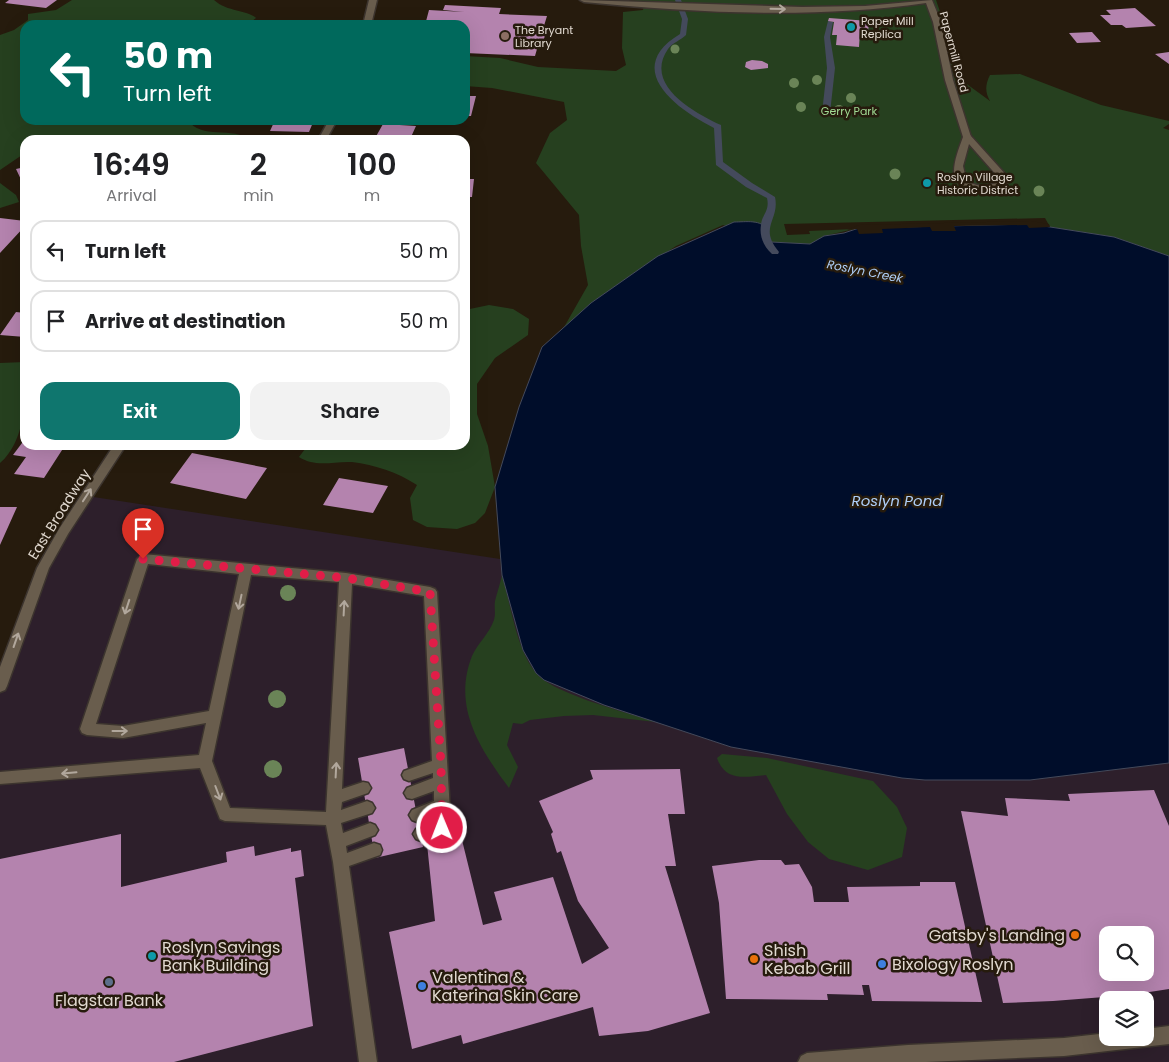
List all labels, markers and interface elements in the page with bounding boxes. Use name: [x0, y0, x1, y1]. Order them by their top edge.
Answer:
one-way arrow: [769, 4, 785, 14]
street label: Papermill Road: [936, 10, 972, 94]
place label: Paper Mill Replica: [861, 13, 914, 42]
marker: Paper Mill Replica: [845, 21, 857, 33]
place label: The Bryant Library: [515, 22, 573, 51]
marker: The Bryant Library: [499, 30, 511, 42]
text: 50 m: [123, 31, 213, 80]
icon: left: [40, 40, 105, 105]
text: Turn left: [123, 78, 211, 109]
park label: Gerry Park: [821, 103, 877, 119]
text: 16:49: [93, 143, 170, 186]
text: 2: [250, 143, 267, 186]
text: 100: [347, 143, 397, 186]
place label: Roslyn Village Historic District: [937, 169, 1018, 198]
marker: Roslyn Village Historic District: [921, 177, 933, 189]
text: Arrival: [106, 184, 157, 207]
text: min: [243, 184, 274, 207]
text: m: [364, 184, 380, 207]
icon: left: [42, 237, 70, 265]
text: Turn left: [85, 238, 166, 265]
text: 50 m: [399, 238, 448, 265]
water label: Roslyn Creek: [826, 255, 905, 287]
icon: arrive: [42, 307, 70, 335]
text: Arrive at destination: [85, 308, 286, 335]
text: 50 m: [399, 308, 448, 335]
button: Exit: [40, 382, 240, 440]
button: Share: [250, 382, 450, 440]
street label: East Broadway: [23, 465, 95, 563]
one-way arrow: [82, 488, 93, 502]
water label: Roslyn Pond: [852, 490, 943, 511]
pin: [122, 508, 164, 559]
icon: arrive: [129, 515, 157, 543]
one-way arrow: [234, 593, 244, 609]
one-way arrow: [122, 598, 131, 614]
one-way arrow: [340, 600, 349, 616]
one-way arrow: [12, 633, 21, 648]
one-way arrow: [112, 726, 128, 736]
one-way arrow: [331, 763, 340, 779]
one-way arrow: [62, 768, 78, 777]
one-way arrow: [213, 785, 223, 800]
position arrow: [415, 801, 467, 853]
place label: Gatsby's Landing: [929, 924, 1065, 947]
map controls: [1099, 926, 1154, 1046]
button: search: [1099, 926, 1154, 981]
marker: Gatsby's Landing: [1069, 929, 1081, 941]
place label: Roslyn Savings Bank Building: [162, 936, 280, 977]
place label: Shish Kebab Grill: [764, 939, 850, 980]
marker: Roslyn Savings Bank Building: [146, 950, 158, 962]
marker: Shish Kebab Grill: [748, 953, 760, 965]
place label: Bixology Roslyn: [892, 953, 1013, 976]
marker: Bixology Roslyn: [876, 958, 888, 970]
place label: Valentina & Katerina Skin Care: [432, 966, 579, 1007]
marker: Flagstar Bank: [103, 976, 115, 988]
marker: Valentina & Katerina Skin Care: [416, 980, 428, 992]
place label: Flagstar Bank: [55, 989, 164, 1012]
button: layers: [1099, 991, 1154, 1046]

